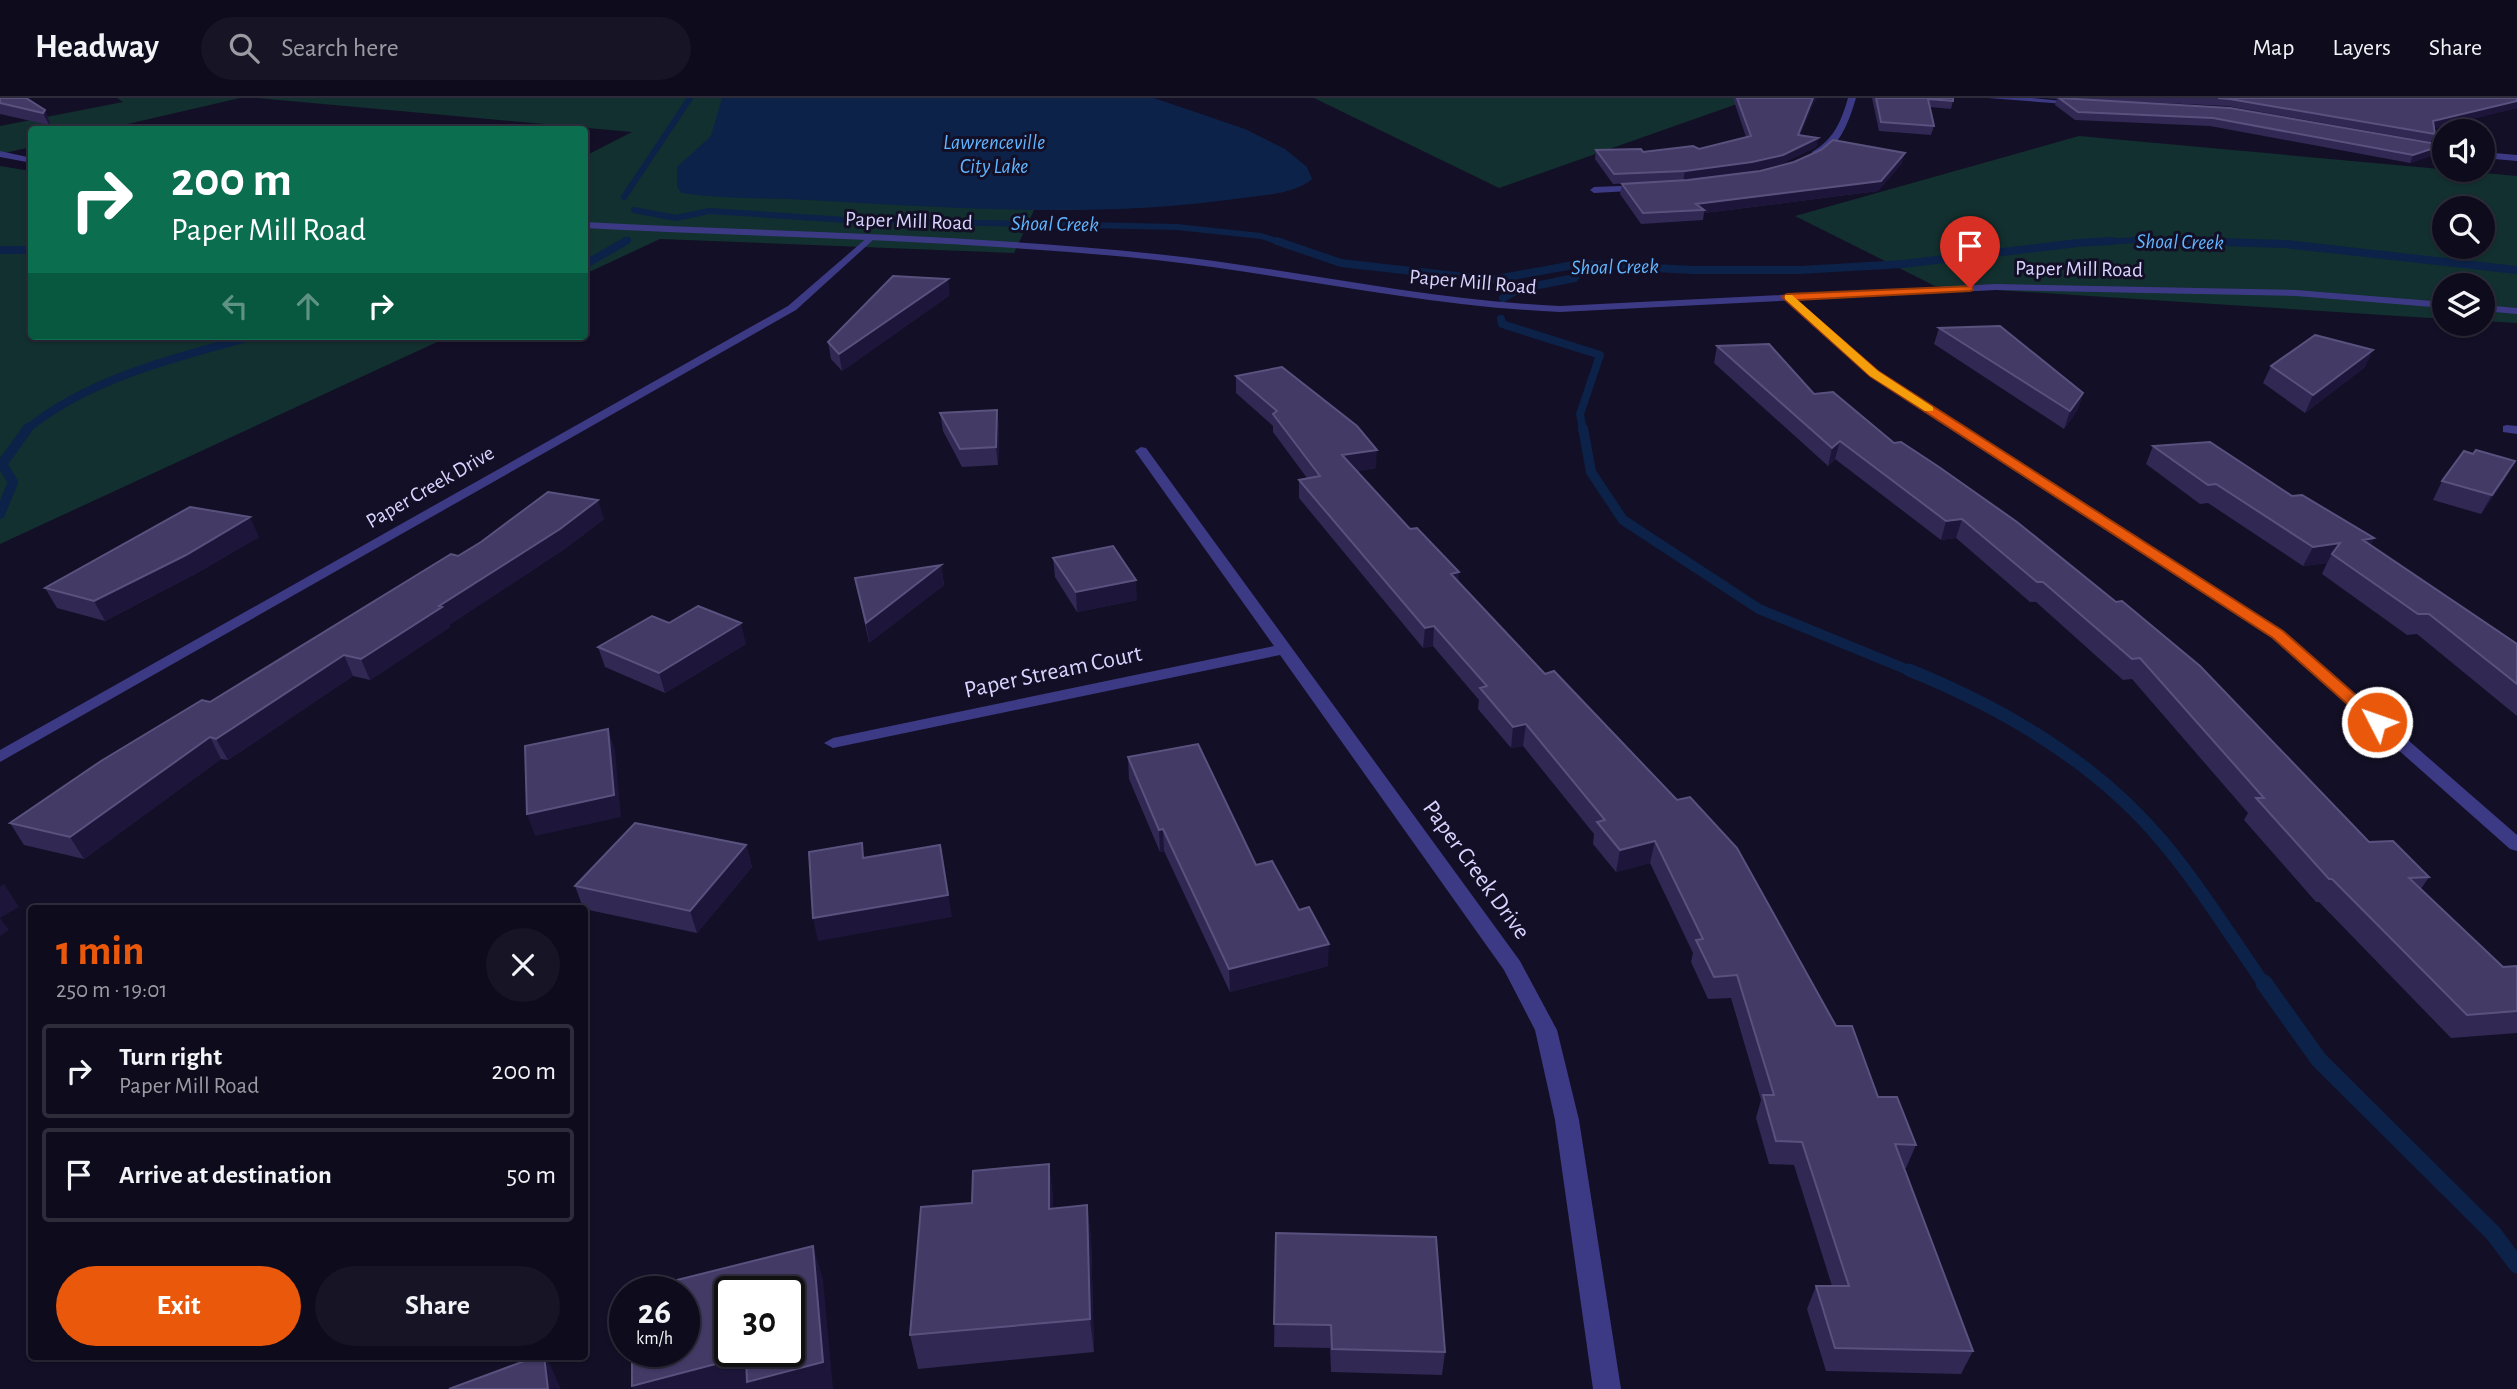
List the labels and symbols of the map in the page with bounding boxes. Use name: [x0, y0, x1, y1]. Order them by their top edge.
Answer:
water label: Lawrenceville City Lake: [943, 132, 1045, 177]
street label: Paper Mill Road: [845, 208, 973, 234]
water label: Shoal Creek: [1011, 213, 1099, 235]
pin: [1940, 216, 2000, 288]
water label: Shoal Creek: [2136, 231, 2224, 253]
water label: Shoal Creek: [1571, 256, 1659, 278]
street label: Paper Mill Road: [2015, 257, 2143, 281]
street label: Paper Mill Road: [1408, 266, 1538, 298]
street label: Paper Creek Drive: [362, 442, 498, 532]
street label: Paper Stream Court: [962, 641, 1144, 703]
position arrow: [2340, 685, 2414, 759]
street label: Paper Creek Drive: [1418, 796, 1534, 944]
speed limit sign: 30: [714, 1276, 805, 1367]

